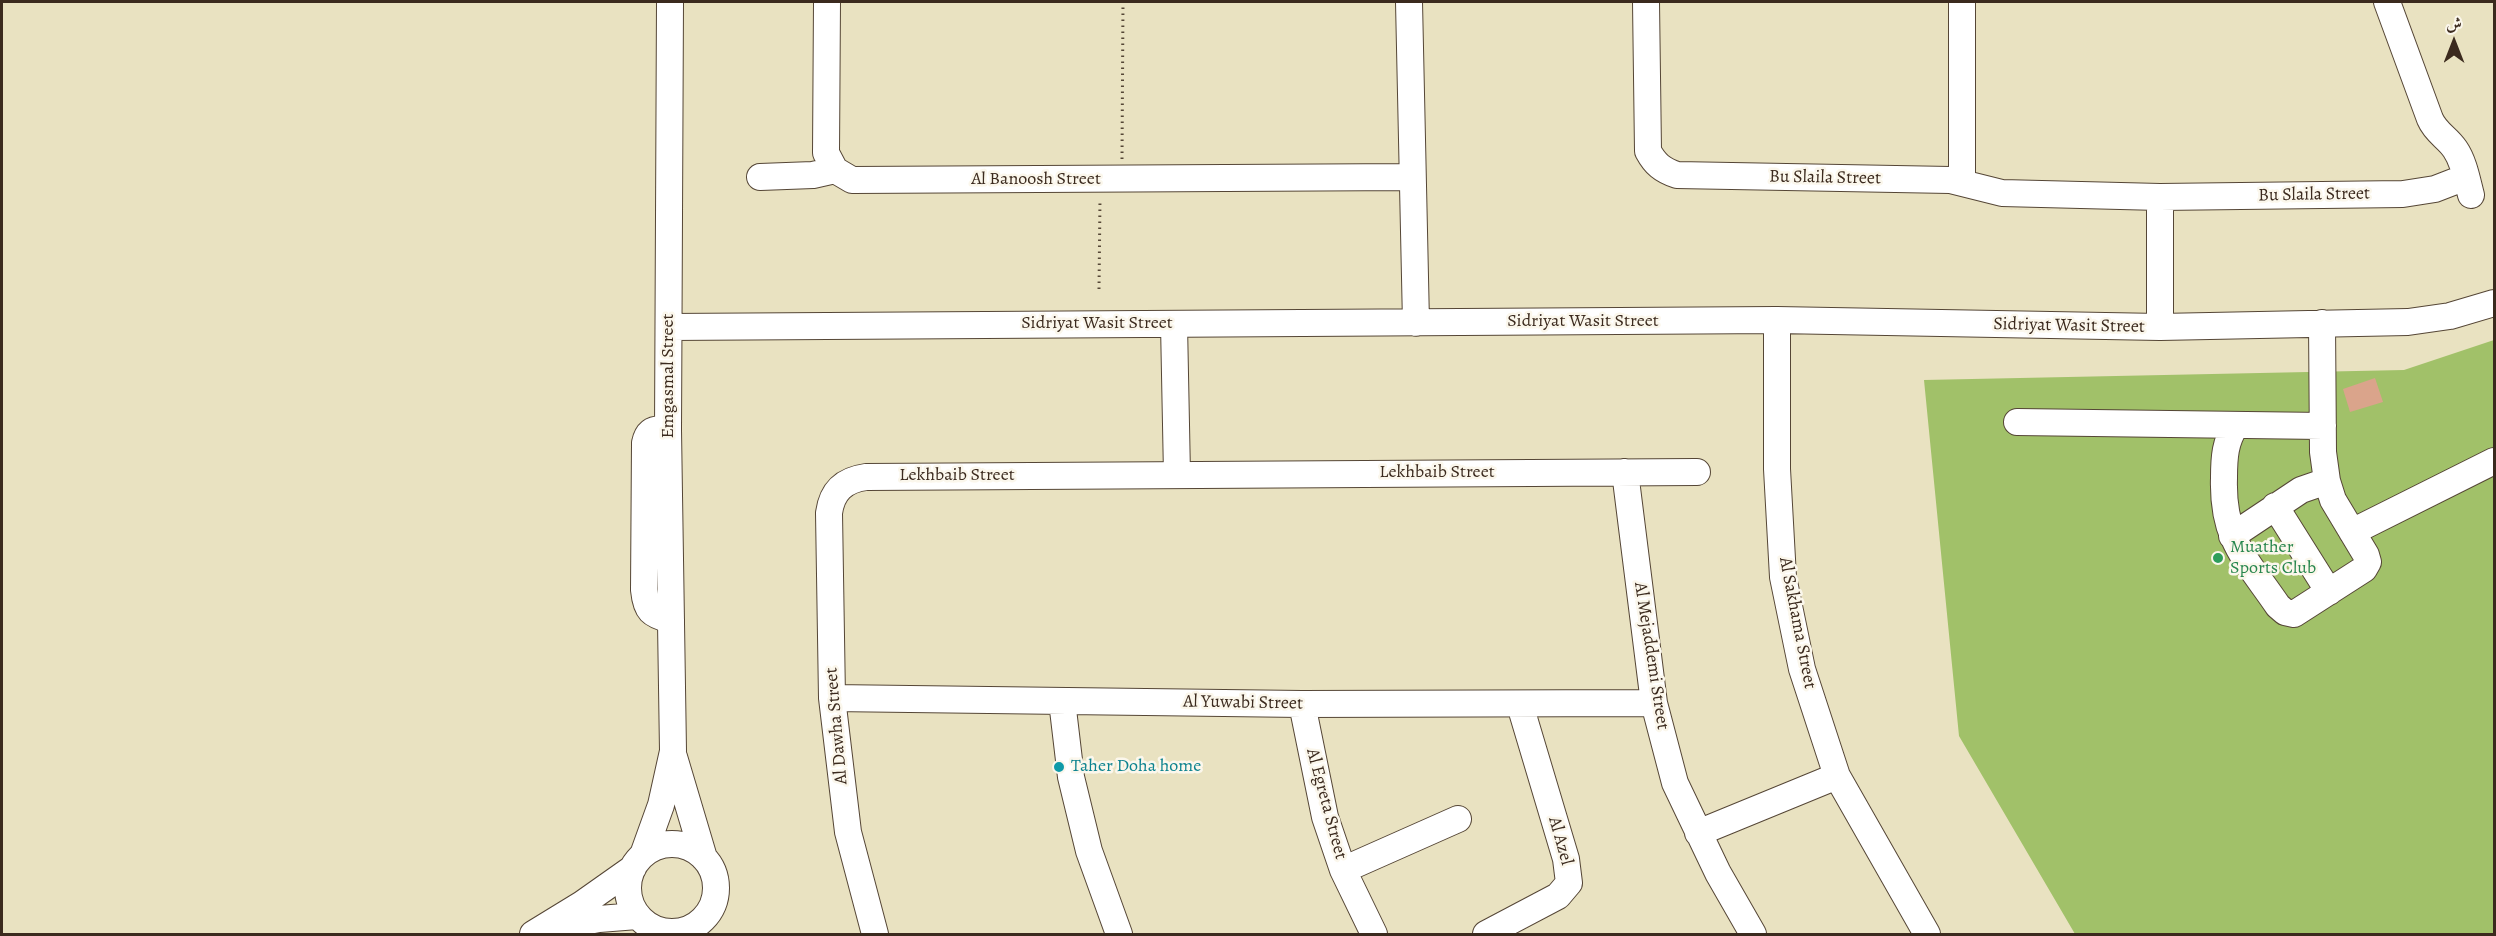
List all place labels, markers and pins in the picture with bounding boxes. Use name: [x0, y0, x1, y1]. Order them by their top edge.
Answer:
place label: Muather Sports Club: [2230, 537, 2316, 580]
marker: Muather Sports Club: [2211, 551, 2225, 565]
place label: Taher Doha home: [1071, 756, 1201, 778]
marker: Taher Doha home: [1052, 760, 1066, 774]

